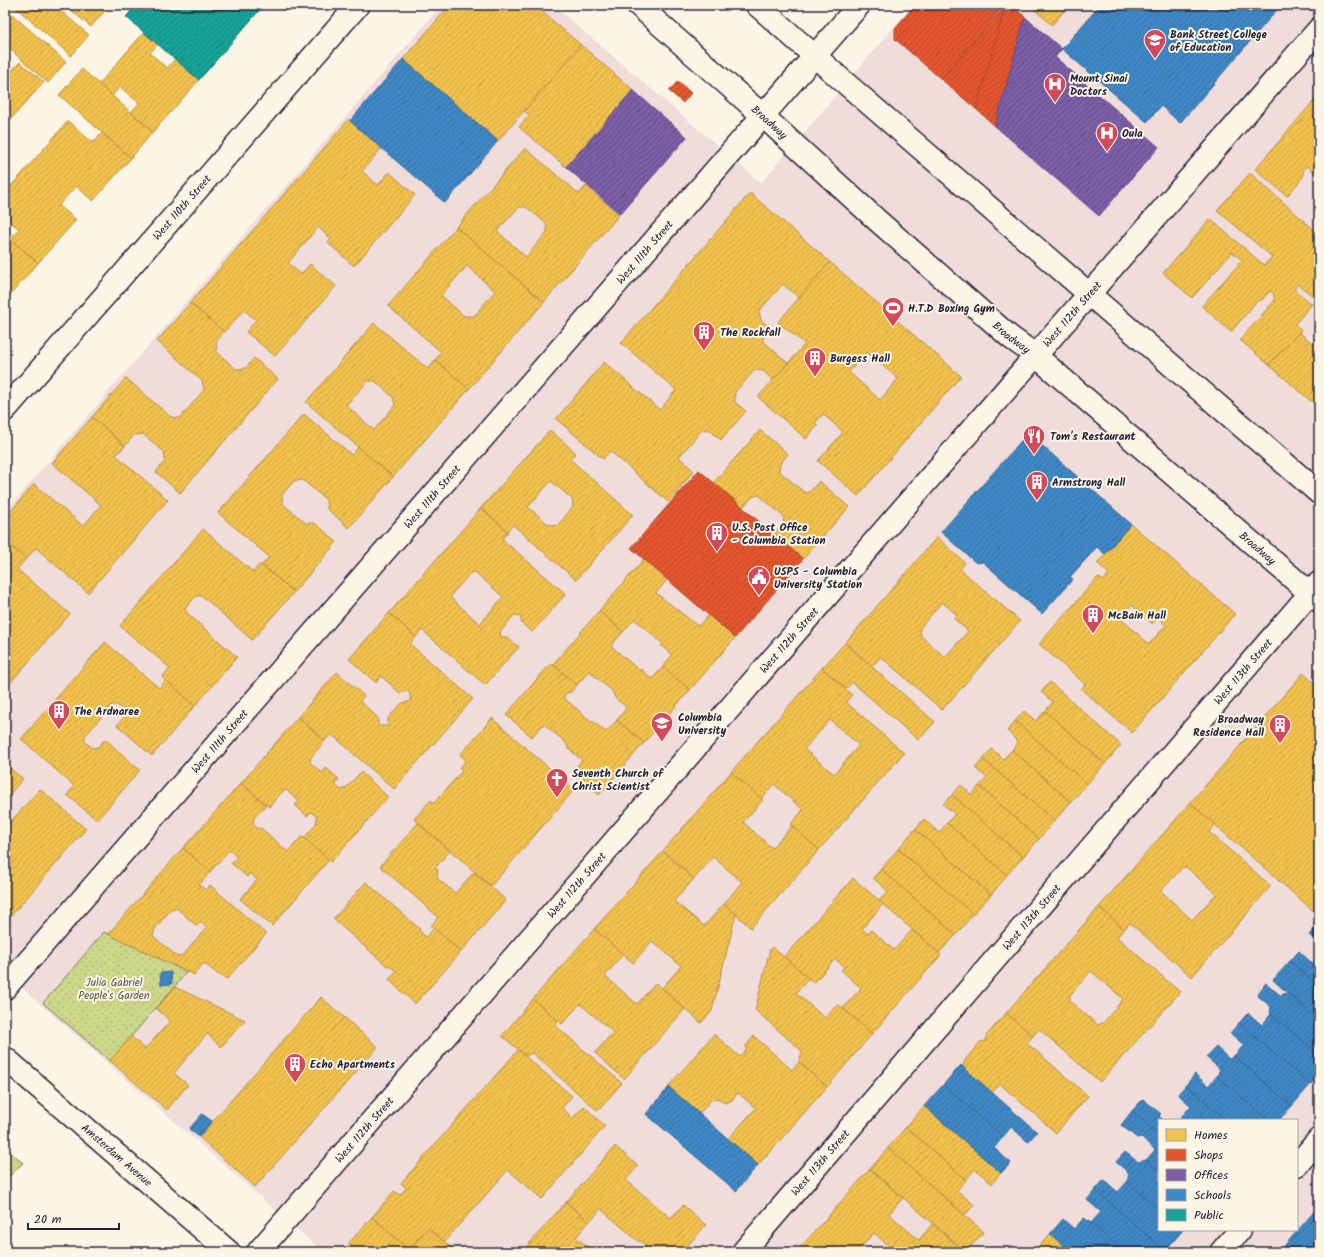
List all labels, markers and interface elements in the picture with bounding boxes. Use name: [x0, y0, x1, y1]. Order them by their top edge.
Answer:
place label: Bank Street College of Education: [1170, 26, 1267, 57]
school or university icon: Bank Street College of Education: [1142, 27, 1168, 60]
place label: Mount Sinai Doctors: [1070, 70, 1129, 101]
hospital icon: Mount Sinai Doctors: [1042, 71, 1068, 104]
street label: Broadway: [746, 101, 792, 145]
hospital icon: Oula: [1094, 120, 1120, 153]
place label: Oula: [1122, 125, 1143, 143]
street label: West 110th Street: [149, 171, 217, 245]
street label: West 111th Street: [612, 216, 679, 289]
street label: West 112th Street: [1039, 277, 1107, 352]
sports icon: H.T.D Boxing Gym: [880, 295, 906, 328]
place label: H.T.D Boxing Gym: [908, 300, 995, 318]
street label: Broadway: [988, 317, 1034, 359]
building icon: The Rockfall: [691, 319, 717, 352]
place label: The Rockfall: [720, 324, 781, 342]
building icon: Burgess Hall: [802, 345, 828, 378]
place label: Burgess Hall: [830, 350, 890, 368]
restaurant icon: Tom's Restaurant: [1021, 423, 1047, 456]
place label: Tom's Restaurant: [1050, 428, 1137, 446]
street label: West 111th Street: [400, 461, 466, 533]
building icon: Armstrong Hall: [1024, 469, 1050, 502]
place label: Armstrong Hall: [1052, 474, 1125, 492]
place label: U.S. Post Office - Columbia Station: [732, 519, 826, 550]
building icon: U.S. Post Office - Columbia Station: [704, 520, 730, 553]
street label: Broadway: [1234, 527, 1280, 570]
place label: USPS - Columbia University Station: [774, 563, 862, 594]
public building icon: USPS - Columbia University Station: [746, 564, 772, 597]
building icon: McBain Hall: [1080, 602, 1106, 635]
street label: West 112th Street: [756, 603, 824, 678]
place label: McBain Hall: [1108, 607, 1166, 625]
street label: West 113th Street: [1210, 634, 1278, 709]
building icon: The Ardnaree: [46, 698, 72, 731]
place label: The Ardnaree: [74, 703, 140, 721]
street label: West 111th Street: [187, 705, 254, 778]
place label: Columbia University: [678, 709, 726, 740]
school or university icon: Columbia University: [649, 710, 675, 743]
place label: Broadway Residence Hall: [1193, 711, 1264, 742]
building icon: Broadway Residence Hall: [1267, 712, 1293, 745]
place label: Seventh Church of Christ Scientist: [572, 765, 664, 796]
church icon: Seventh Church of Christ Scientist: [544, 766, 570, 799]
street label: West 112th Street: [543, 848, 612, 923]
street label: West 113th Street: [998, 880, 1066, 955]
park label: Julia Gabriel People's Garden: [78, 974, 150, 1005]
building icon: Echo Apartments: [282, 1051, 308, 1084]
place label: Echo Apartments: [310, 1056, 396, 1074]
street label: West 112th Street: [331, 1093, 399, 1167]
legend: [1158, 1119, 1298, 1231]
street label: Amsterdam Avenue: [77, 1120, 156, 1192]
street label: West 113th Street: [787, 1125, 855, 1200]
text: Homes: [1194, 1126, 1228, 1145]
text: Shops: [1194, 1146, 1223, 1165]
text: Offices: [1194, 1166, 1228, 1185]
text: Schools: [1194, 1186, 1231, 1205]
scale bar: [28, 1205, 119, 1231]
text: Public: [1194, 1206, 1224, 1225]
text: 20 m: [34, 1210, 62, 1229]

